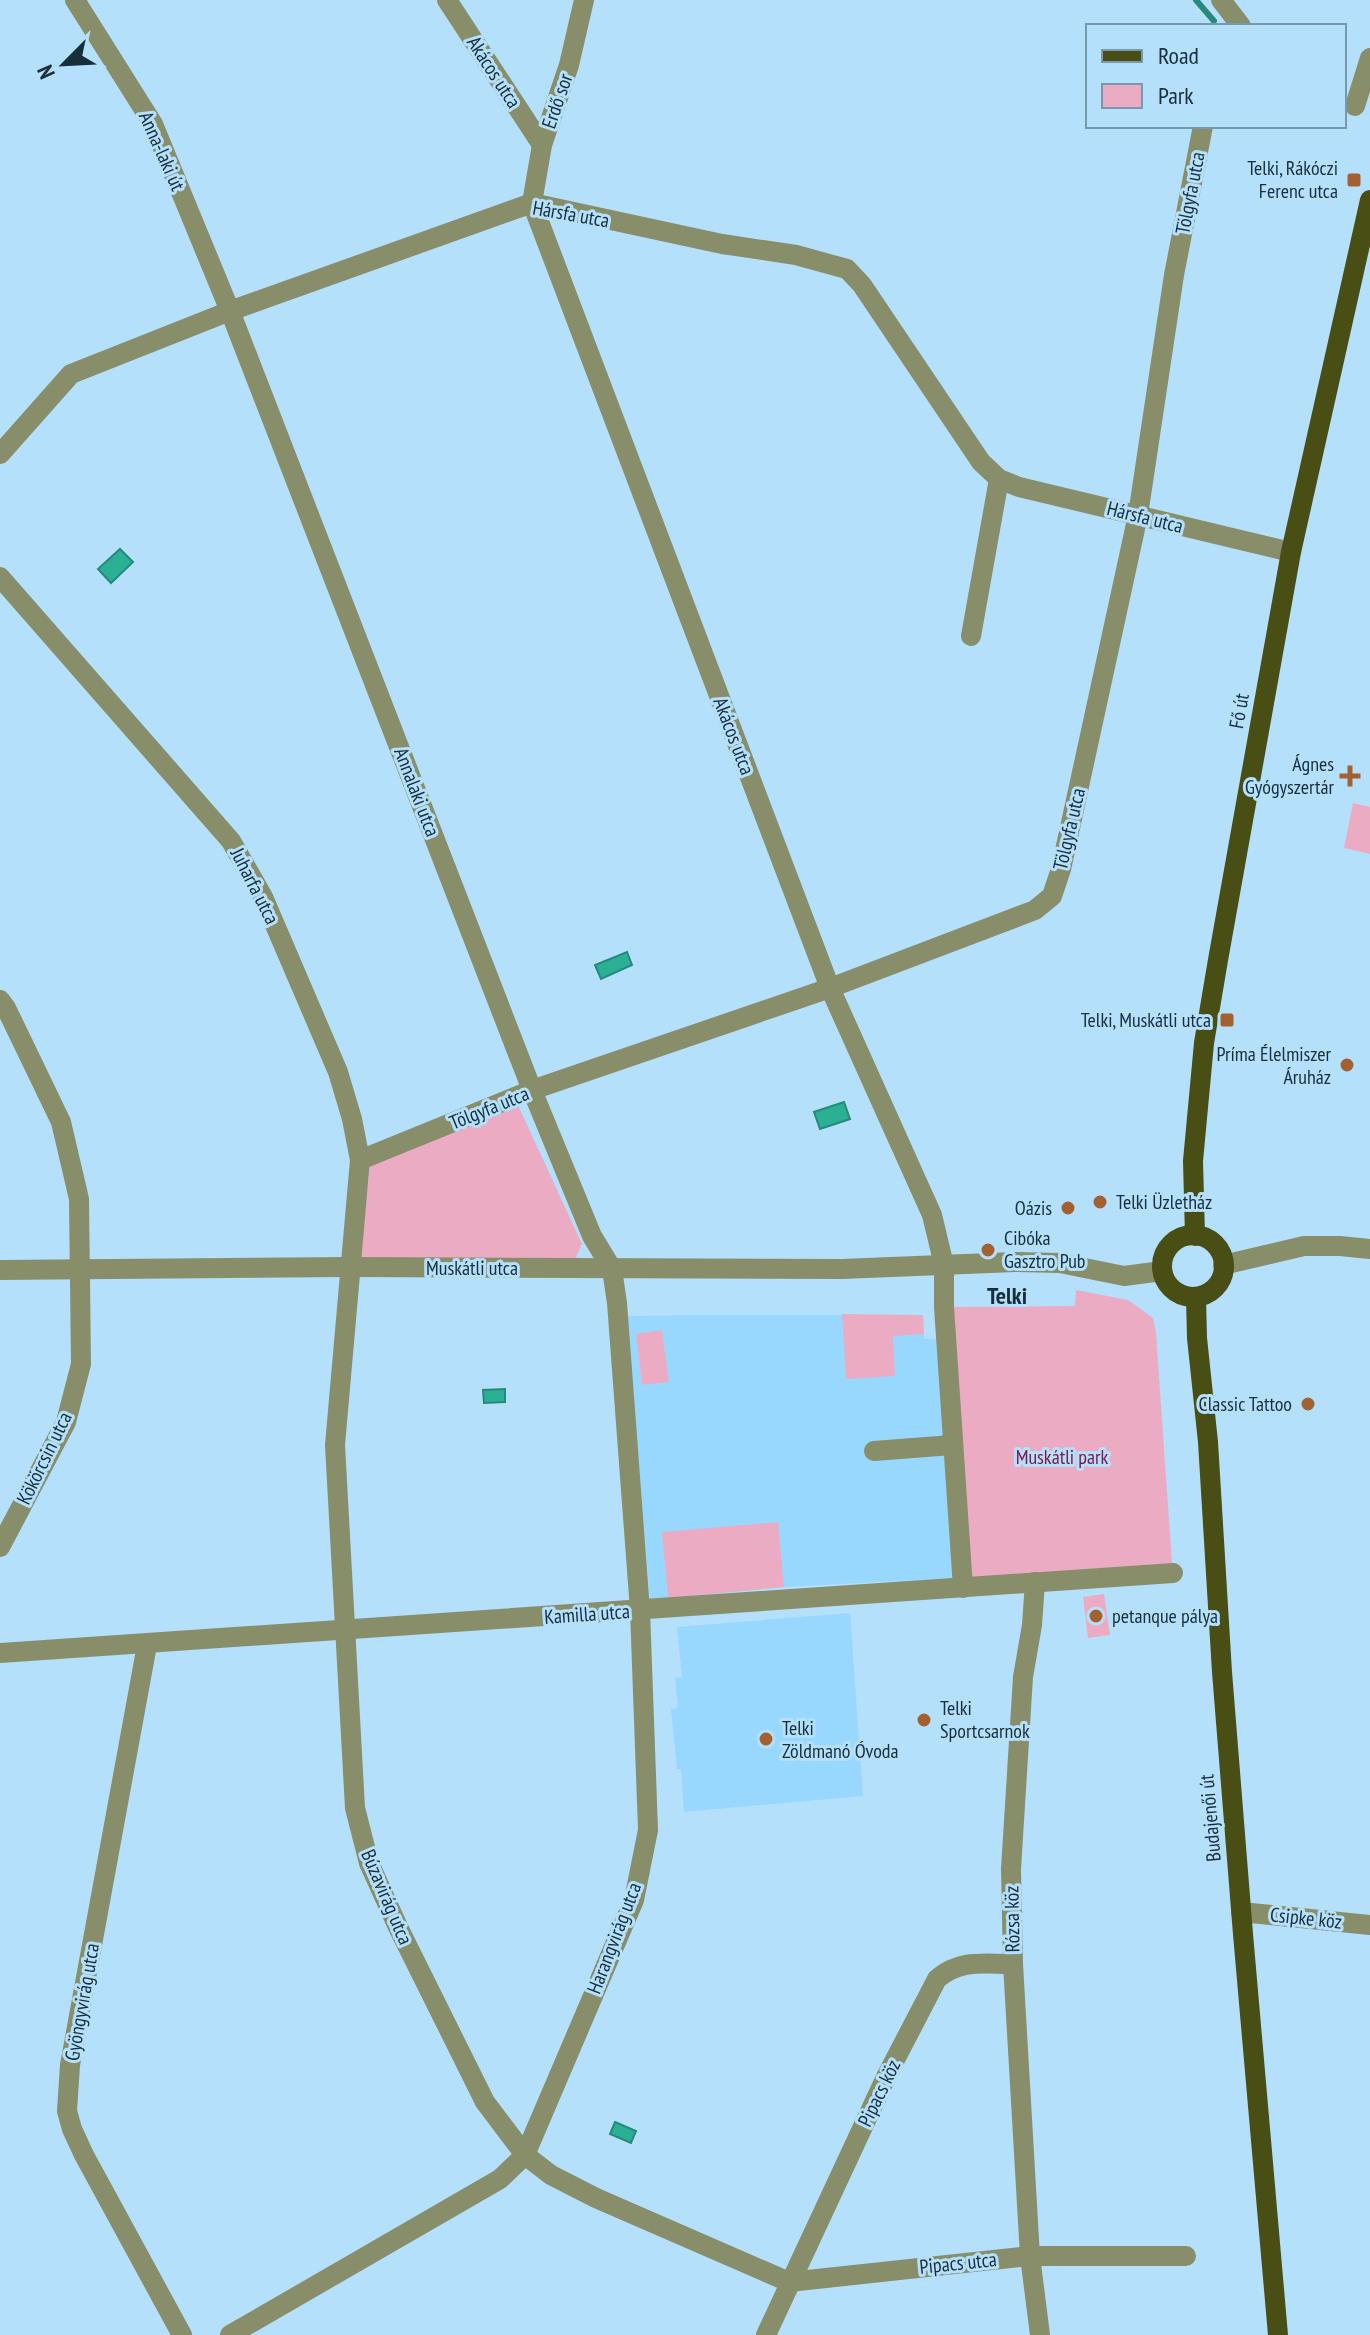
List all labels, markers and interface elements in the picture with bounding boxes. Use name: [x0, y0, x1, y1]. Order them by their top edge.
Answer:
north arrow: [24, 24, 104, 104]
legend: [1086, 24, 1346, 128]
street label: Akácos utca: [461, 31, 527, 113]
text: Road: [1158, 40, 1199, 71]
text: N: [31, 61, 61, 83]
street label: Erdő sor: [536, 70, 579, 132]
text: Park: [1158, 80, 1194, 111]
street label: Anna-laki út: [133, 107, 191, 195]
street label: Tölgyfa utca: [1169, 150, 1211, 236]
place label: Telki, Rákóczi Ferenc utca: [1247, 155, 1338, 204]
marker: Telki, Rákóczi Ferenc utca: [1345, 171, 1363, 189]
street label: Hársfa utca: [531, 194, 611, 234]
street label: Hársfa utca: [1104, 495, 1186, 539]
street label: Fő út: [1223, 691, 1255, 731]
street label: Akácos utca: [707, 694, 761, 778]
street label: Annalaki utca: [388, 744, 446, 840]
place label: Ágnes Gyógyszertár: [1245, 751, 1335, 800]
marker: Ágnes Gyógyszertár: [1341, 767, 1359, 785]
street label: Tölgyfa utca: [1047, 785, 1091, 873]
street label: Juharfa utca: [224, 843, 285, 929]
place label: Telki, Muskátli utca: [1081, 1007, 1211, 1033]
marker: Telki, Muskátli utca: [1218, 1011, 1236, 1029]
place label: Príma Élelmiszer Áruház: [1216, 1041, 1332, 1090]
marker: Príma Élelmiszer Áruház: [1338, 1056, 1356, 1074]
street label: Tölgyfa utca: [445, 1080, 533, 1136]
place label: Telki Üzletház: [1116, 1189, 1212, 1215]
marker: Telki Üzletház: [1091, 1193, 1109, 1211]
place label: Oázis: [1015, 1195, 1052, 1221]
marker: Oázis: [1059, 1199, 1077, 1217]
place label: Cibóka Gasztro Pub: [1004, 1225, 1086, 1274]
marker: Cibóka Gasztro Pub: [979, 1241, 997, 1259]
street label: Muskátli utca: [426, 1255, 518, 1281]
district label: Telki: [987, 1280, 1027, 1311]
place label: Classic Tattoo: [1199, 1391, 1292, 1417]
marker: Classic Tattoo: [1299, 1395, 1317, 1413]
street label: Kökörcsin utca: [10, 1407, 78, 1509]
park label: Muskátli park: [1016, 1444, 1109, 1470]
street label: Kamilla utca: [543, 1598, 631, 1630]
place label: petanque pálya: [1112, 1603, 1218, 1629]
marker: petanque pálya: [1087, 1607, 1105, 1625]
place label: Telki Sportcsarnok: [940, 1695, 1030, 1744]
marker: Telki Sportcsarnok: [915, 1711, 933, 1729]
place label: Telki Zöldmanó Óvoda: [782, 1715, 898, 1764]
marker: Telki Zöldmanó Óvoda: [757, 1730, 775, 1748]
street label: Budajenői út: [1193, 1773, 1227, 1863]
street label: Búzavirág utca: [355, 1845, 419, 1949]
street label: Harangvirág utca: [581, 1879, 647, 1997]
street label: Rózsa köz: [998, 1885, 1026, 1953]
street label: Csipke köz: [1269, 1901, 1343, 1935]
street label: Gyöngyvirág utca: [59, 1941, 105, 2063]
street label: Pipacs köz: [852, 2055, 906, 2131]
street label: Pipacs utca: [918, 2246, 998, 2280]

